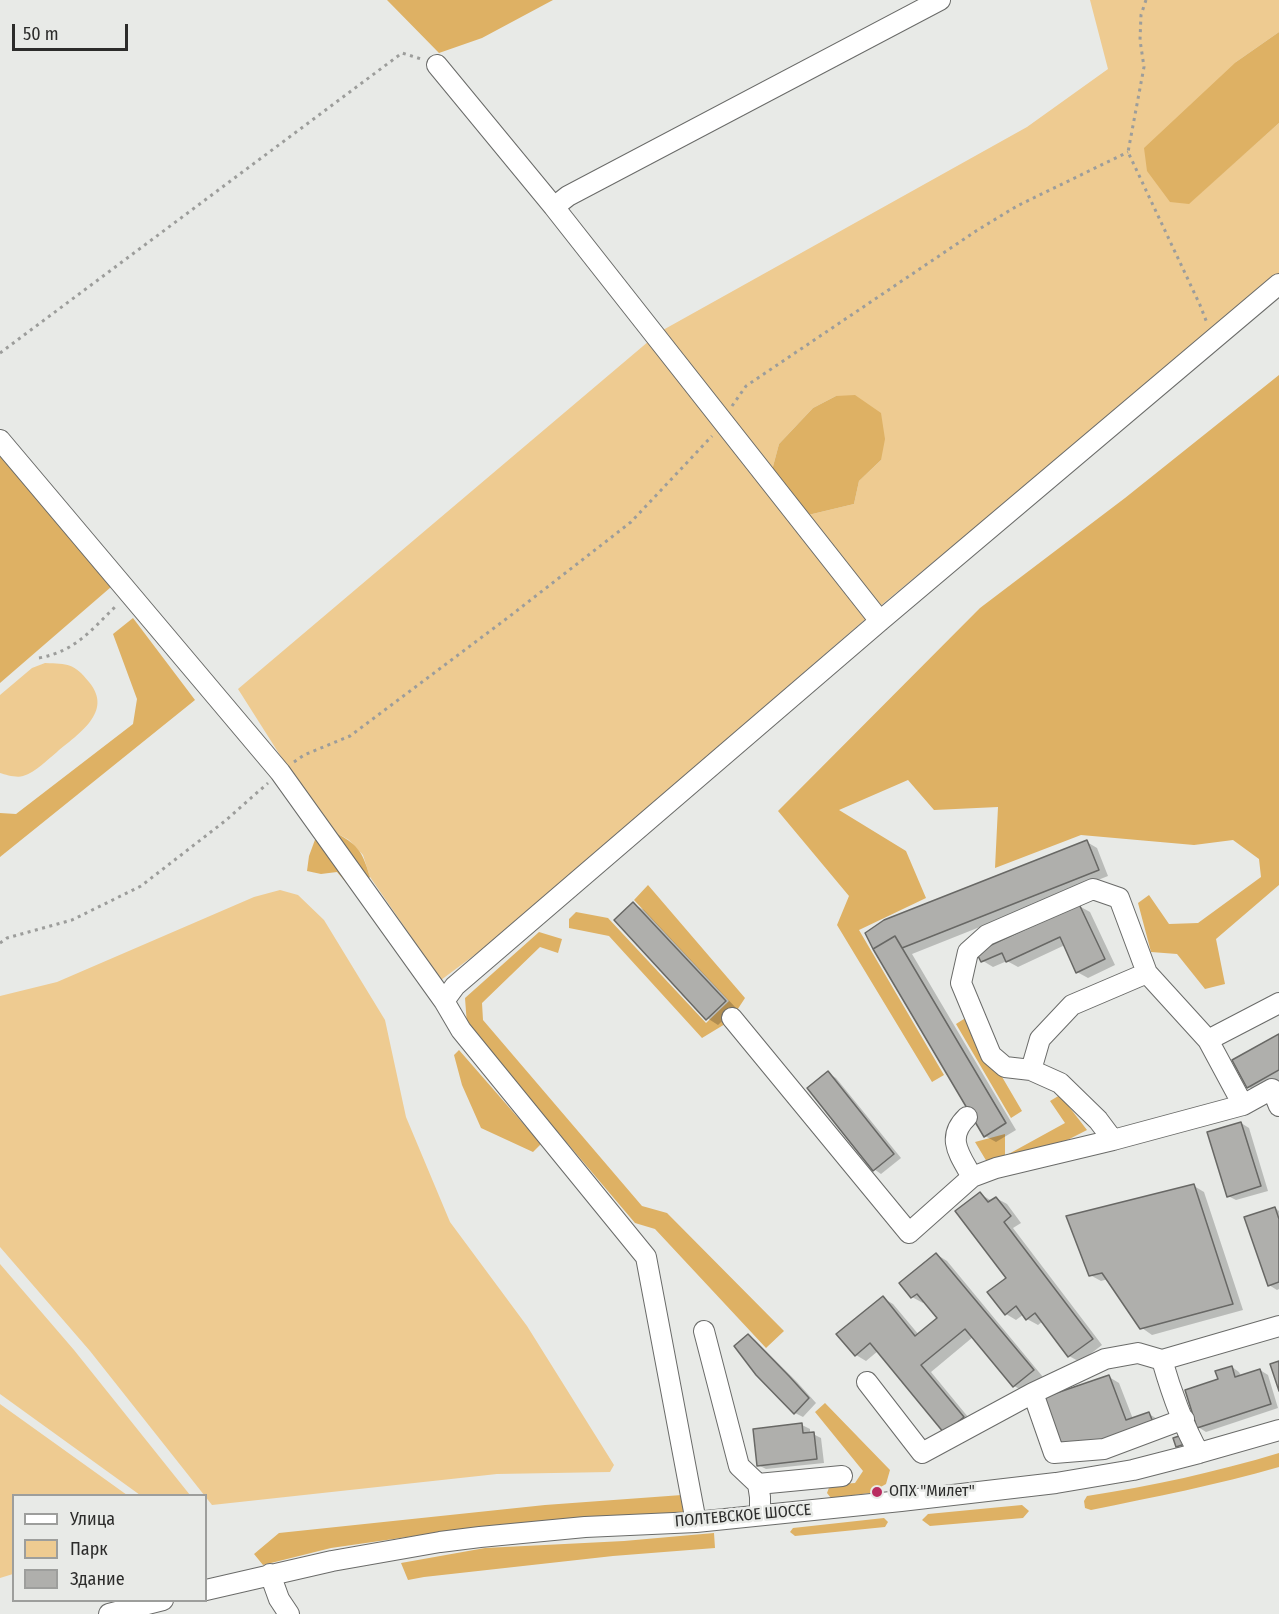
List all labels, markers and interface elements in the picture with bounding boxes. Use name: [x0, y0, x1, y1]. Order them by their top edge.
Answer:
scale bar: [15, 12, 130, 50]
text: 50 m: [23, 23, 59, 45]
place label: ОПХ "Милет": [889, 1482, 975, 1502]
marker: ОПХ "Милет": [870, 1485, 884, 1499]
legend: [12, 1494, 207, 1602]
street label: ПОЛТЕВСКОЕ ШОССЕ: [674, 1500, 812, 1532]
text: Улица: [70, 1508, 115, 1530]
text: Парк: [70, 1538, 108, 1560]
text: Здание: [70, 1568, 125, 1590]

